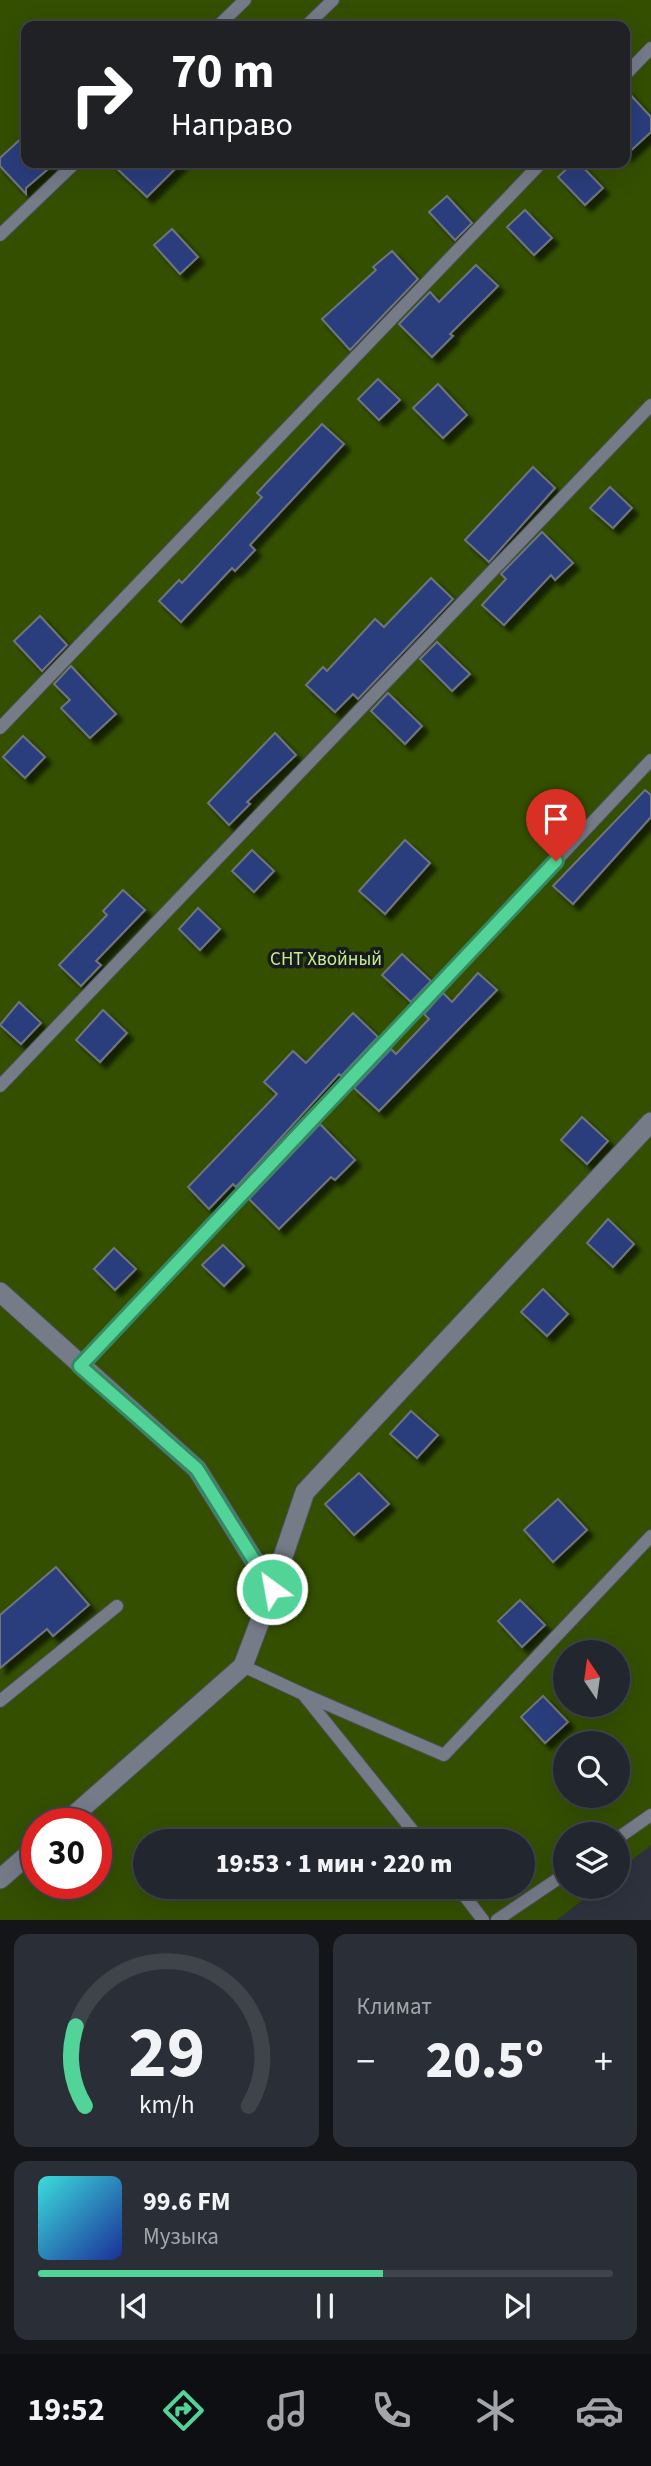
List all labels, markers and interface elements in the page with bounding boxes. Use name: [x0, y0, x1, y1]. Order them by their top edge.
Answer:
text: 70 m: [171, 37, 275, 107]
icon: right: [56, 49, 147, 140]
text: Направо: [171, 102, 293, 148]
pin: [526, 789, 586, 861]
icon: arrive: [537, 800, 575, 838]
park label: СНТ Хвойный: [270, 946, 382, 973]
position arrow: [235, 1552, 309, 1626]
north arrow: [553, 1640, 630, 1717]
map controls: [553, 1640, 630, 1899]
button: search: [553, 1731, 630, 1808]
speed limit sign: 30: [21, 1808, 112, 1899]
button: layers: [553, 1822, 630, 1899]
text: 19:53 · 1 мин · 220 m: [216, 1845, 452, 1882]
text: Климат: [357, 1990, 432, 2023]
text: 29: [128, 2002, 205, 2106]
text: 20.5°: [425, 2024, 544, 2098]
text: −: [357, 2035, 375, 2089]
text: +: [594, 2035, 613, 2089]
text: km/h: [139, 2087, 194, 2123]
text: 99.6 FM: [143, 2183, 231, 2220]
text: Музыка: [143, 2220, 219, 2253]
icon: previous: [115, 2287, 153, 2325]
icon: pause: [306, 2287, 344, 2325]
icon: next: [498, 2287, 536, 2325]
icon: directions: [159, 2386, 208, 2435]
icon: music: [263, 2386, 312, 2435]
icon: phone: [367, 2386, 416, 2435]
icon: climate: [471, 2386, 520, 2435]
icon: car: [575, 2386, 624, 2435]
text: 19:52: [27, 2387, 105, 2433]

